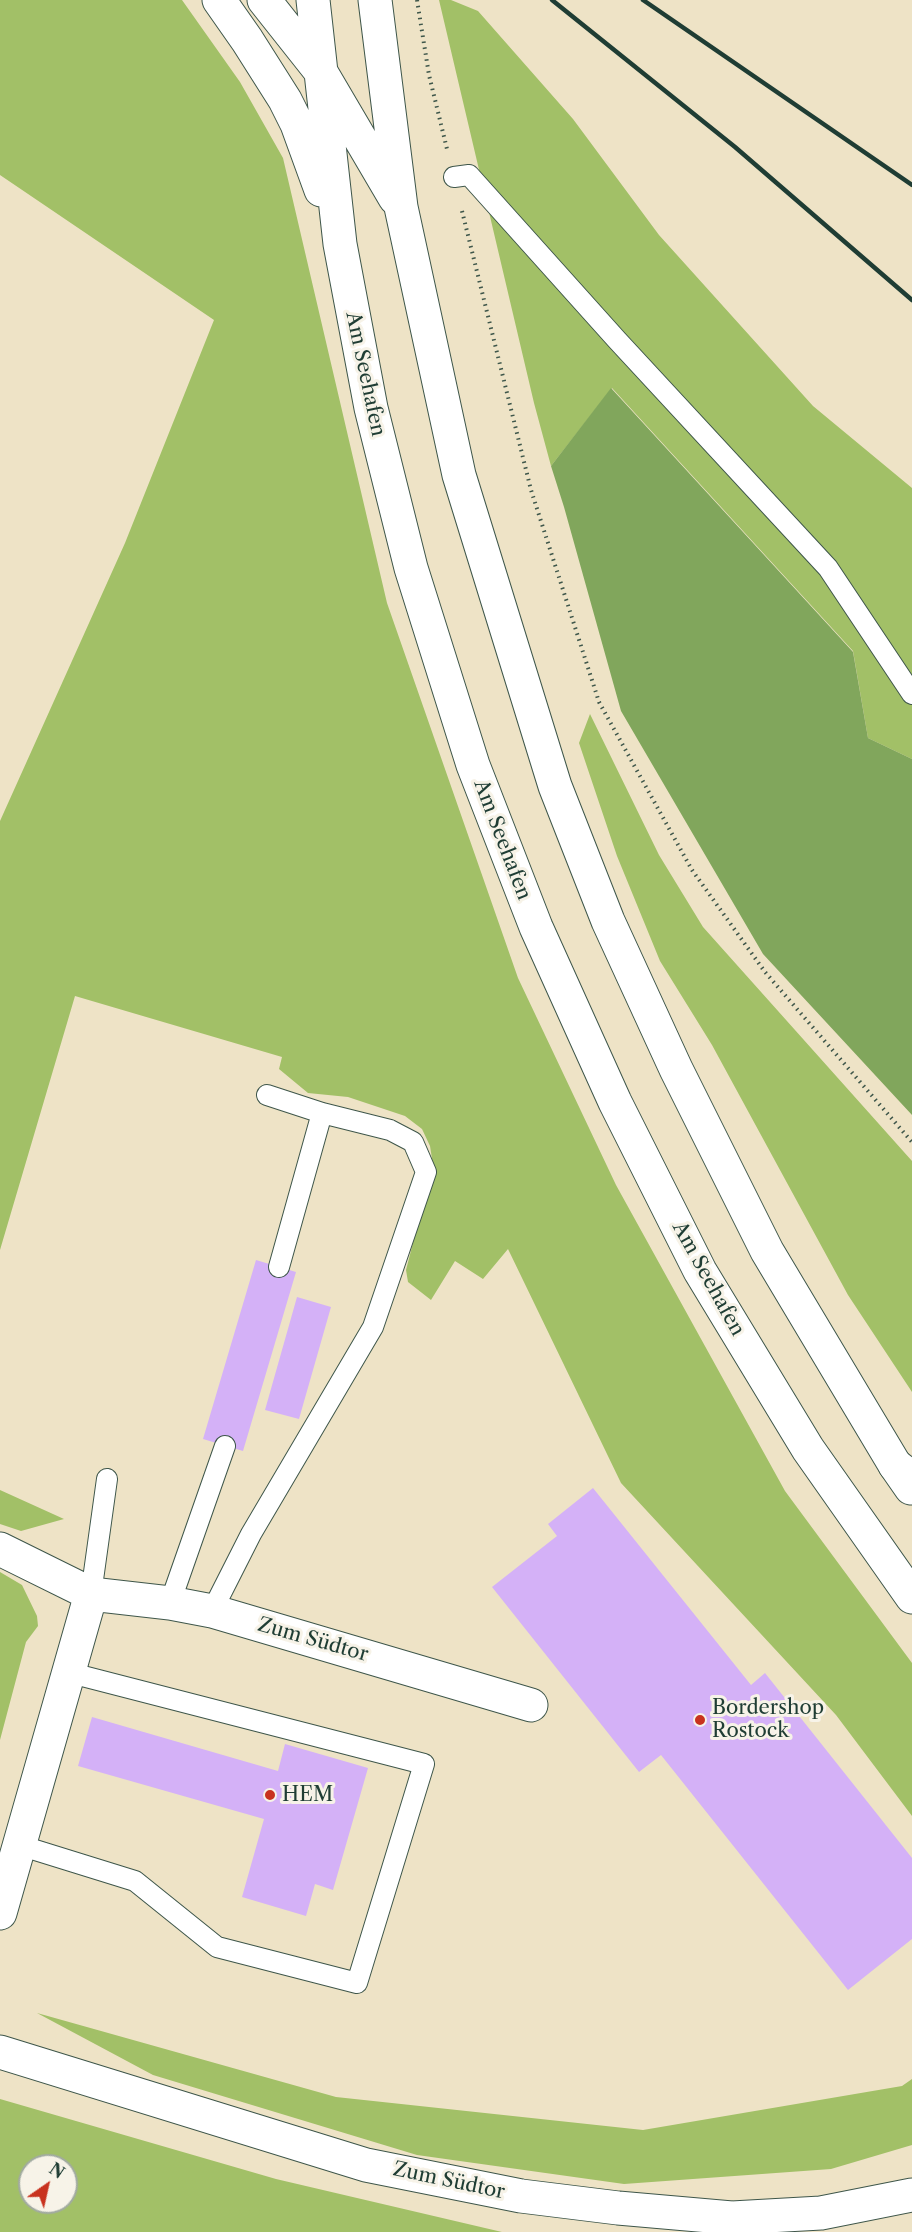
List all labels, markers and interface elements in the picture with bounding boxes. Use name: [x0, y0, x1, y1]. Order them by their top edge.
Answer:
street label: Am Seehafen: [340, 309, 390, 439]
street label: Am Seehafen: [468, 776, 536, 904]
street label: Am Seehafen: [667, 1218, 749, 1340]
street label: Zum Südtor: [255, 1613, 371, 1667]
place label: Bordershop Rostock: [712, 1696, 824, 1743]
marker: Bordershop Rostock: [693, 1713, 707, 1727]
place label: HEM: [282, 1783, 333, 1807]
marker: HEM: [263, 1788, 277, 1802]
north arrow: [18, 2154, 78, 2214]
street label: Zum Südtor: [391, 2157, 507, 2205]
text: N: [46, 2159, 68, 2183]

